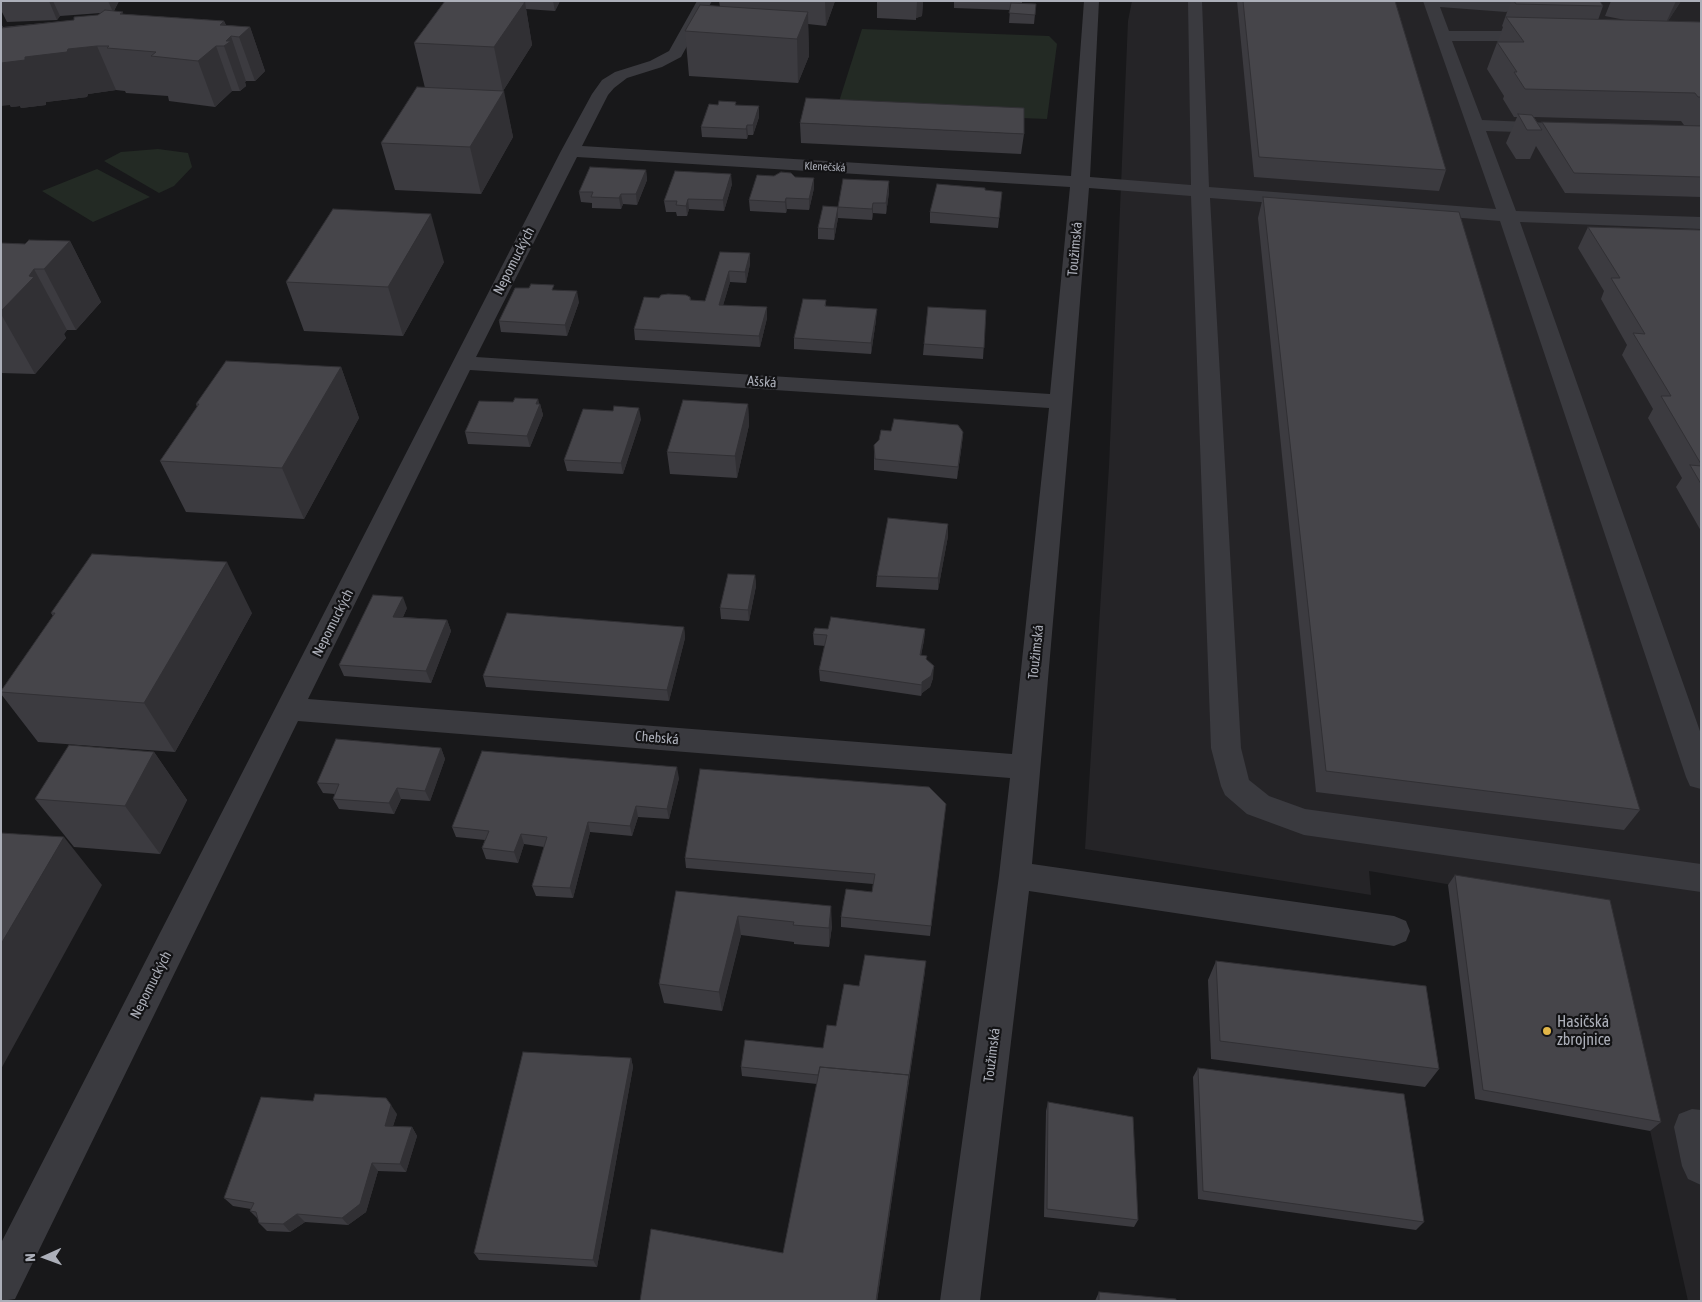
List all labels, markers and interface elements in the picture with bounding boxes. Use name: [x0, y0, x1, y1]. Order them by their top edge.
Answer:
street label: Klenečská: [804, 159, 846, 175]
street label: Toužimská: [1064, 221, 1086, 277]
street label: Nepomuckých: [490, 224, 538, 298]
street label: Ašská: [747, 373, 777, 391]
street label: Nepomuckých: [309, 586, 357, 660]
street label: Toužimská: [1025, 624, 1047, 680]
street label: Chebská: [635, 728, 679, 748]
street label: Nepomuckých: [127, 948, 175, 1022]
place label: Hasičská zbrojnice: [1557, 1012, 1611, 1050]
marker: Hasičská zbrojnice: [1541, 1025, 1553, 1037]
street label: Toužimská: [980, 1027, 1004, 1083]
north arrow: [20, 1232, 70, 1282]
text: N: [22, 1253, 38, 1262]

